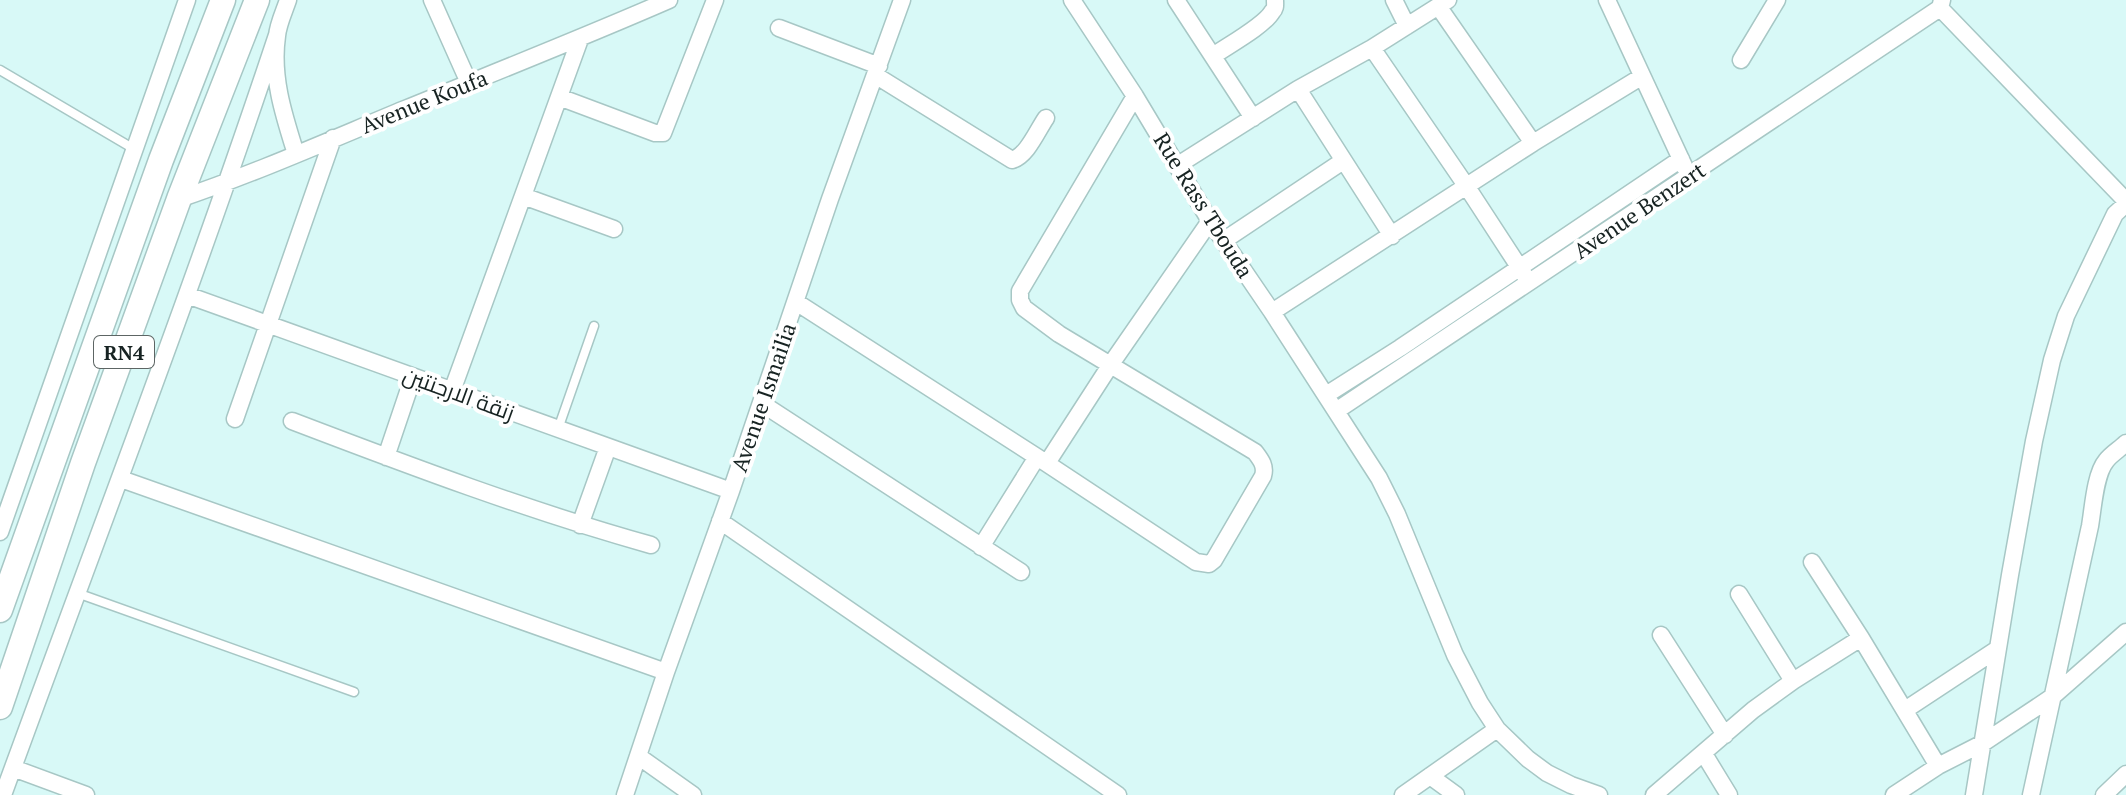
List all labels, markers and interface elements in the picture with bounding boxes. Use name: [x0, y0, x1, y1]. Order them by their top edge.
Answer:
street label: Avenue Koufa: [356, 62, 492, 140]
street label: Rue Rass Tbouda: [1148, 127, 1260, 283]
street label: Avenue Benzert: [1567, 155, 1711, 265]
street label: Avenue Ismailia: [724, 319, 802, 475]
road number: RN4: [94, 336, 154, 368]
street label: زنقة الارجنتين: [399, 359, 519, 427]

